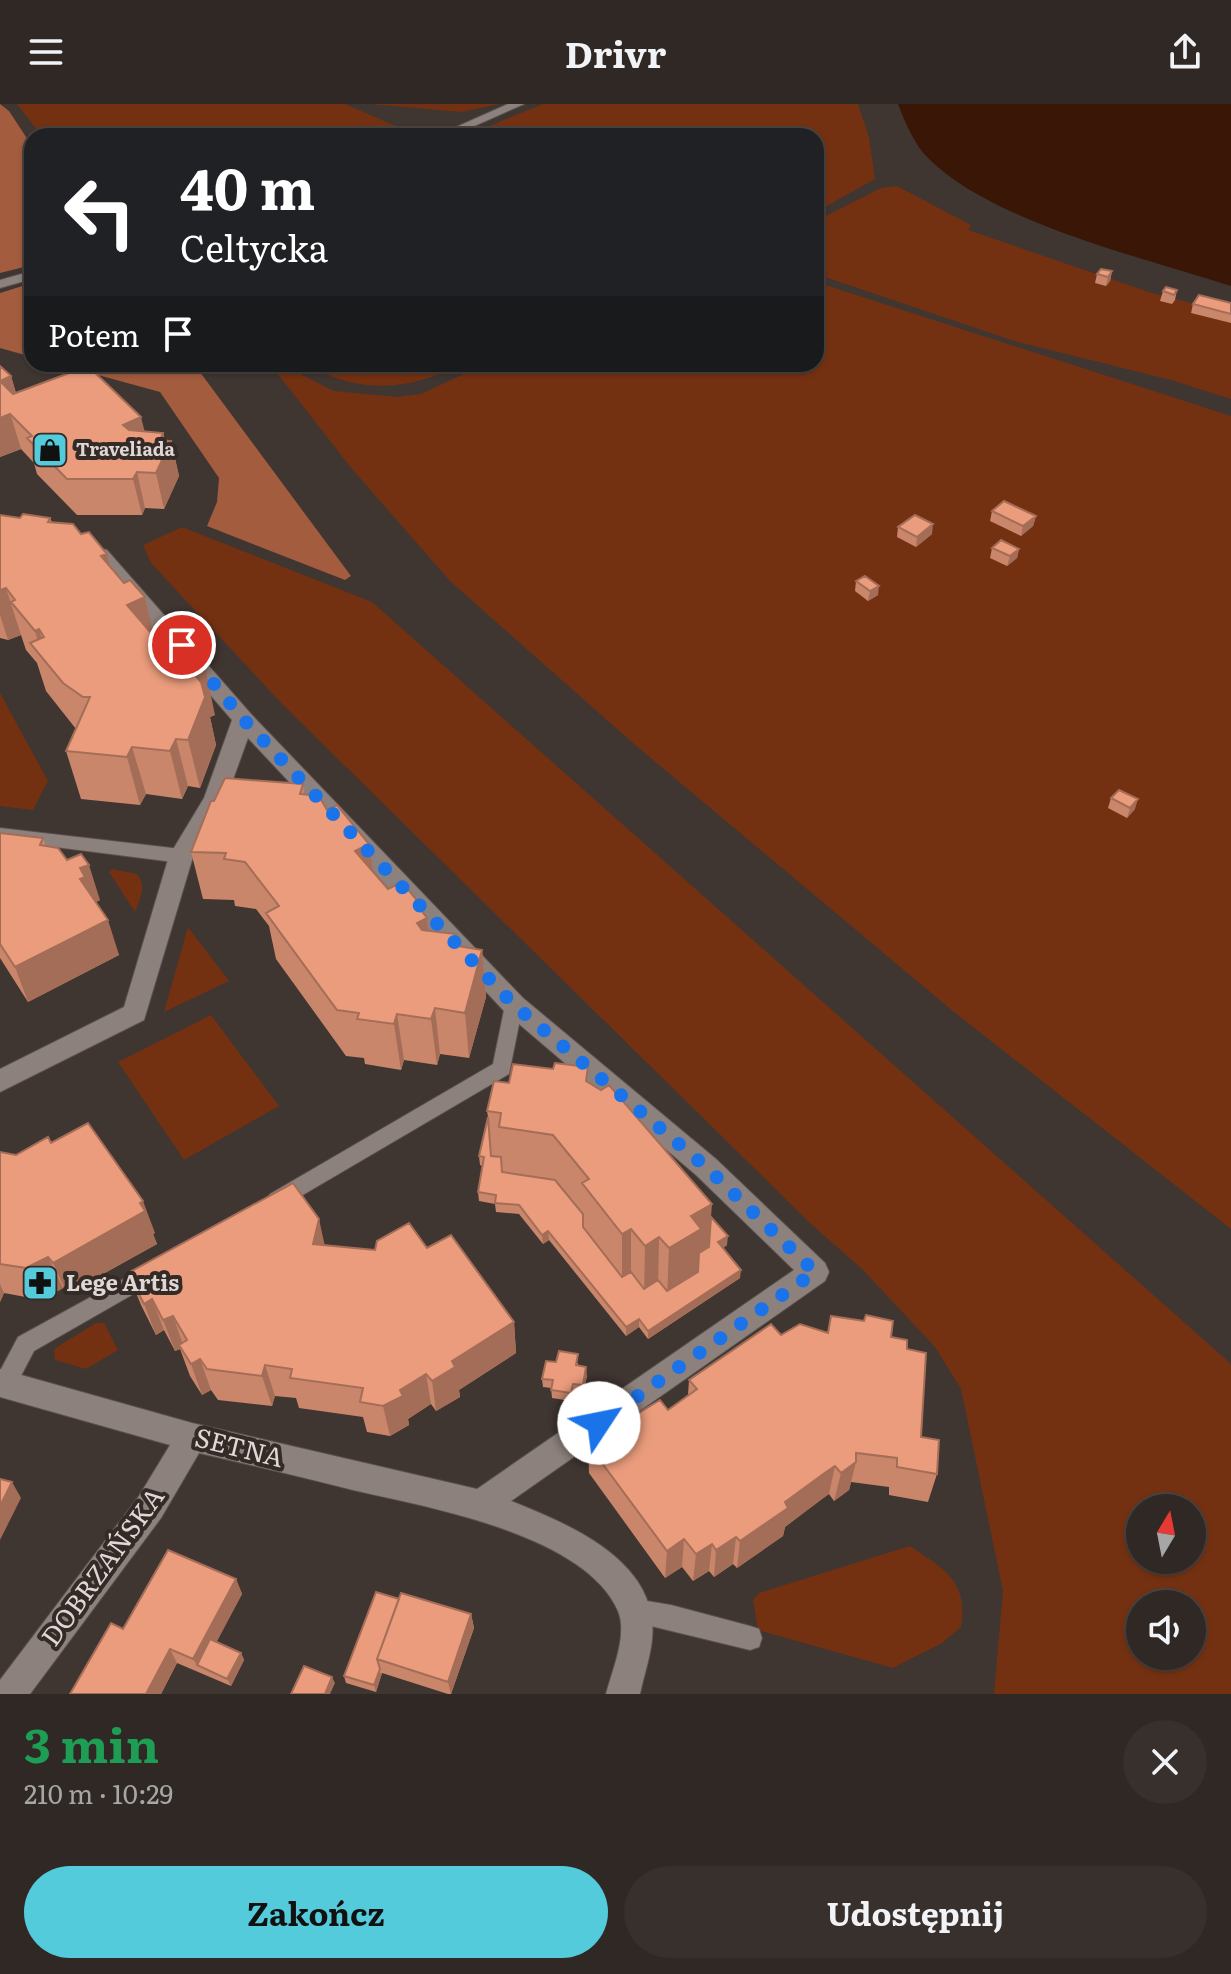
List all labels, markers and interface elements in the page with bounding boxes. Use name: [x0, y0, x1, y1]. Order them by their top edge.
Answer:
text: Drivr: [565, 26, 666, 79]
icon: menu: [24, 30, 68, 74]
icon: share: [1163, 30, 1207, 74]
text: 40 m: [180, 144, 315, 227]
icon: left: [48, 160, 152, 264]
text: Celtycka: [180, 220, 328, 273]
text: Potem: [48, 312, 140, 356]
icon: arrive: [156, 312, 200, 356]
shop icon: Traveliada: [31, 431, 69, 469]
place label: Traveliada: [76, 435, 176, 462]
pin: [148, 611, 216, 679]
icon: arrive: [160, 623, 204, 667]
pharmacy icon: Lege Artis: [21, 1264, 59, 1302]
place label: Lege Artis: [66, 1265, 179, 1298]
position arrow: [557, 1381, 641, 1465]
street label: SETNA: [191, 1416, 288, 1475]
street label: DOBRZAŃSKA: [30, 1478, 172, 1653]
north arrow: [1126, 1494, 1206, 1574]
map controls: [1126, 1494, 1206, 1670]
button: sound: [1126, 1590, 1206, 1670]
text: 3 min: [24, 1707, 159, 1778]
button: close: [1123, 1720, 1207, 1804]
text: 210 m · 10:29: [24, 1773, 173, 1812]
button: Zakończ: [24, 1866, 608, 1958]
button: Udostępnij: [624, 1866, 1207, 1958]

